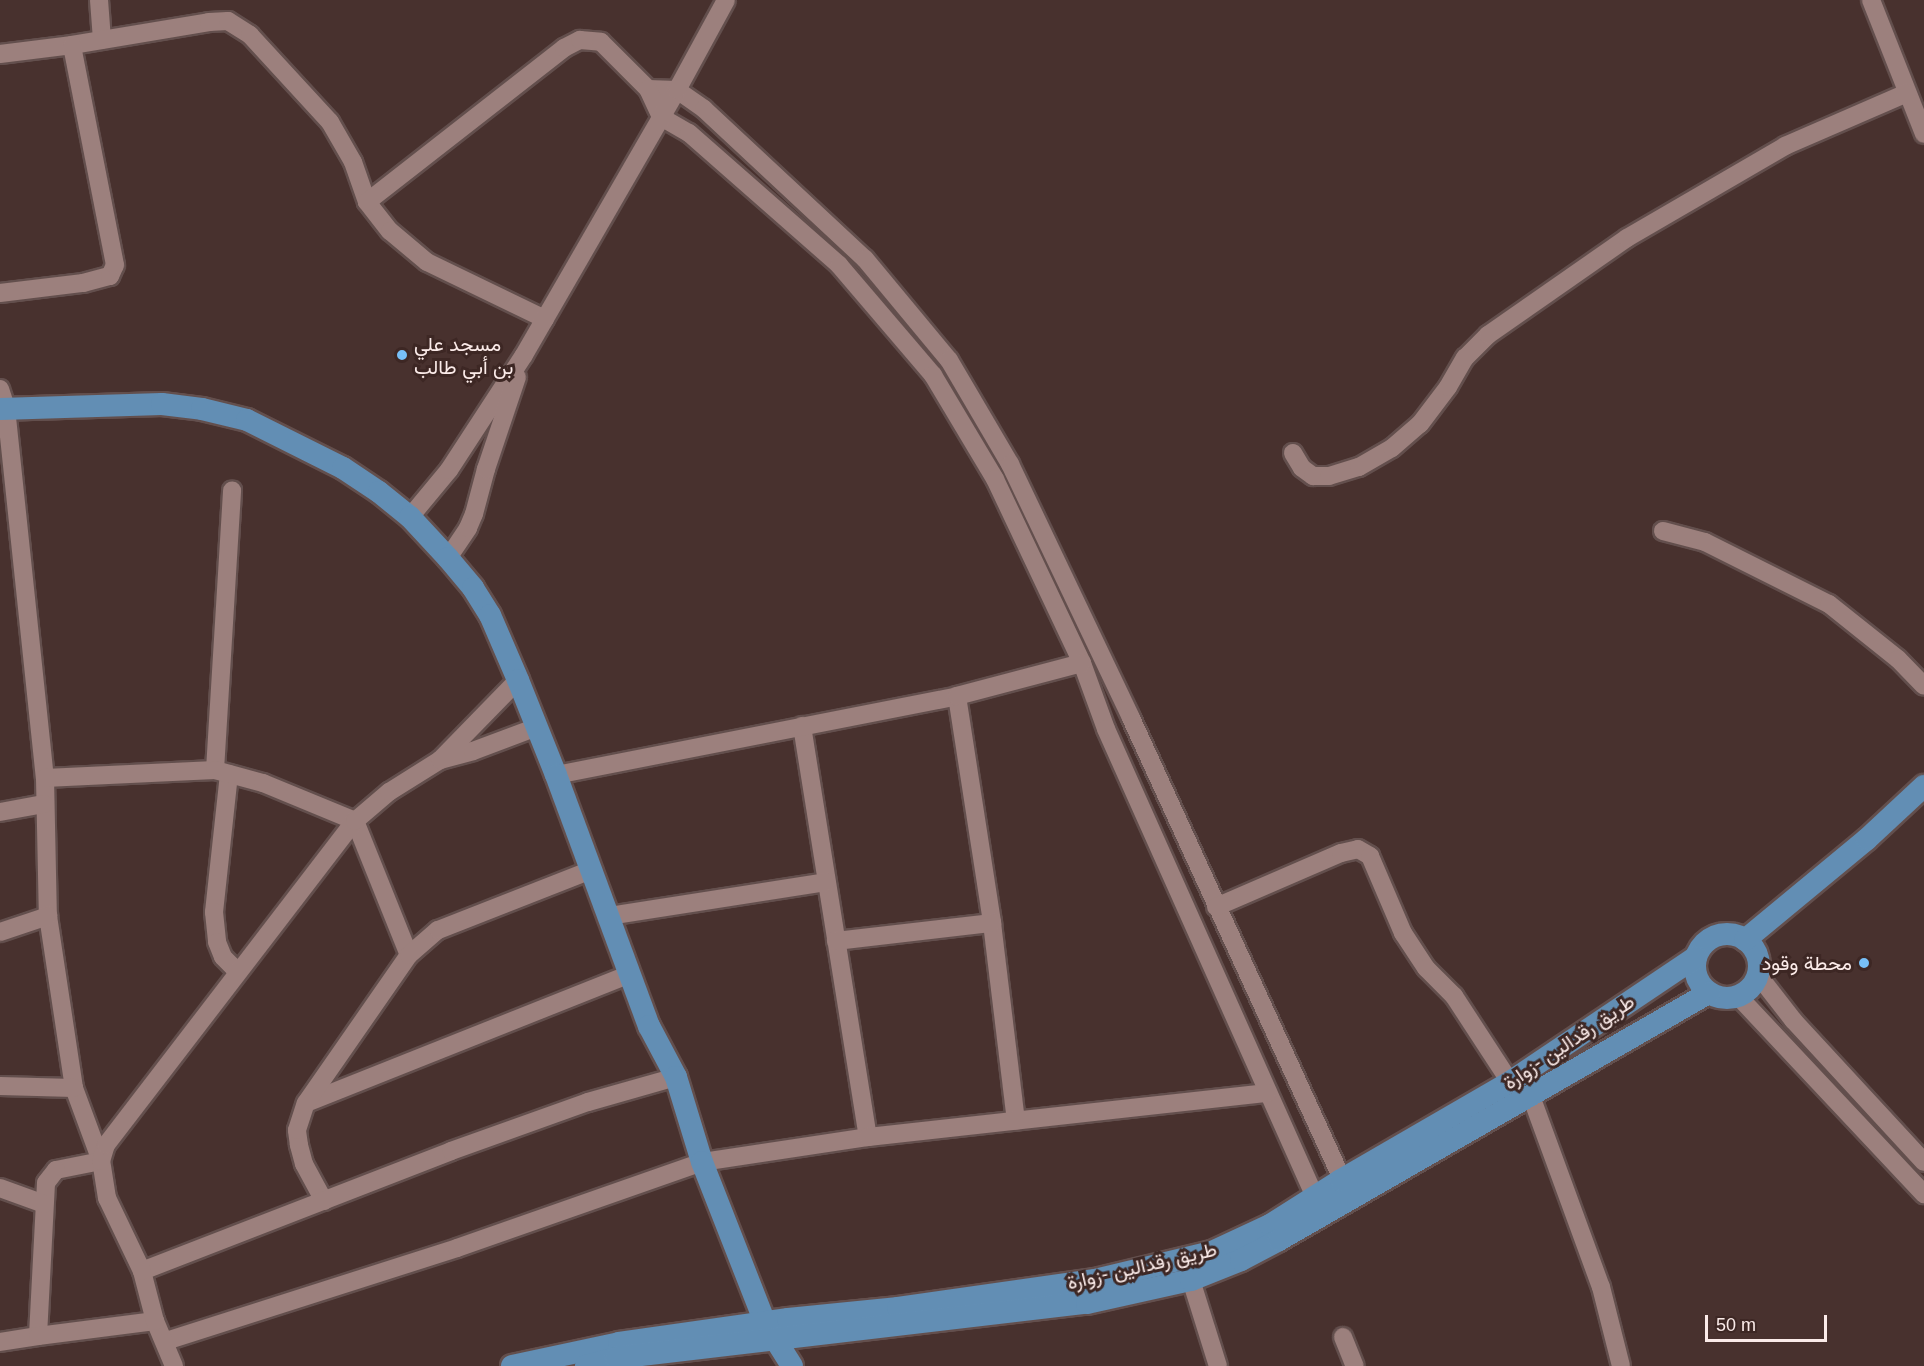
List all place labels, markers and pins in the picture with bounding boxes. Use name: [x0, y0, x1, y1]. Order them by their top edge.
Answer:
place label: مسجد علي بن أبي طالب: [414, 332, 513, 379]
marker: مسجد علي بن أبي طالب: [395, 348, 409, 362]
place label: محطة وقود: [1762, 951, 1852, 975]
marker: محطة وقود: [1857, 956, 1871, 970]

